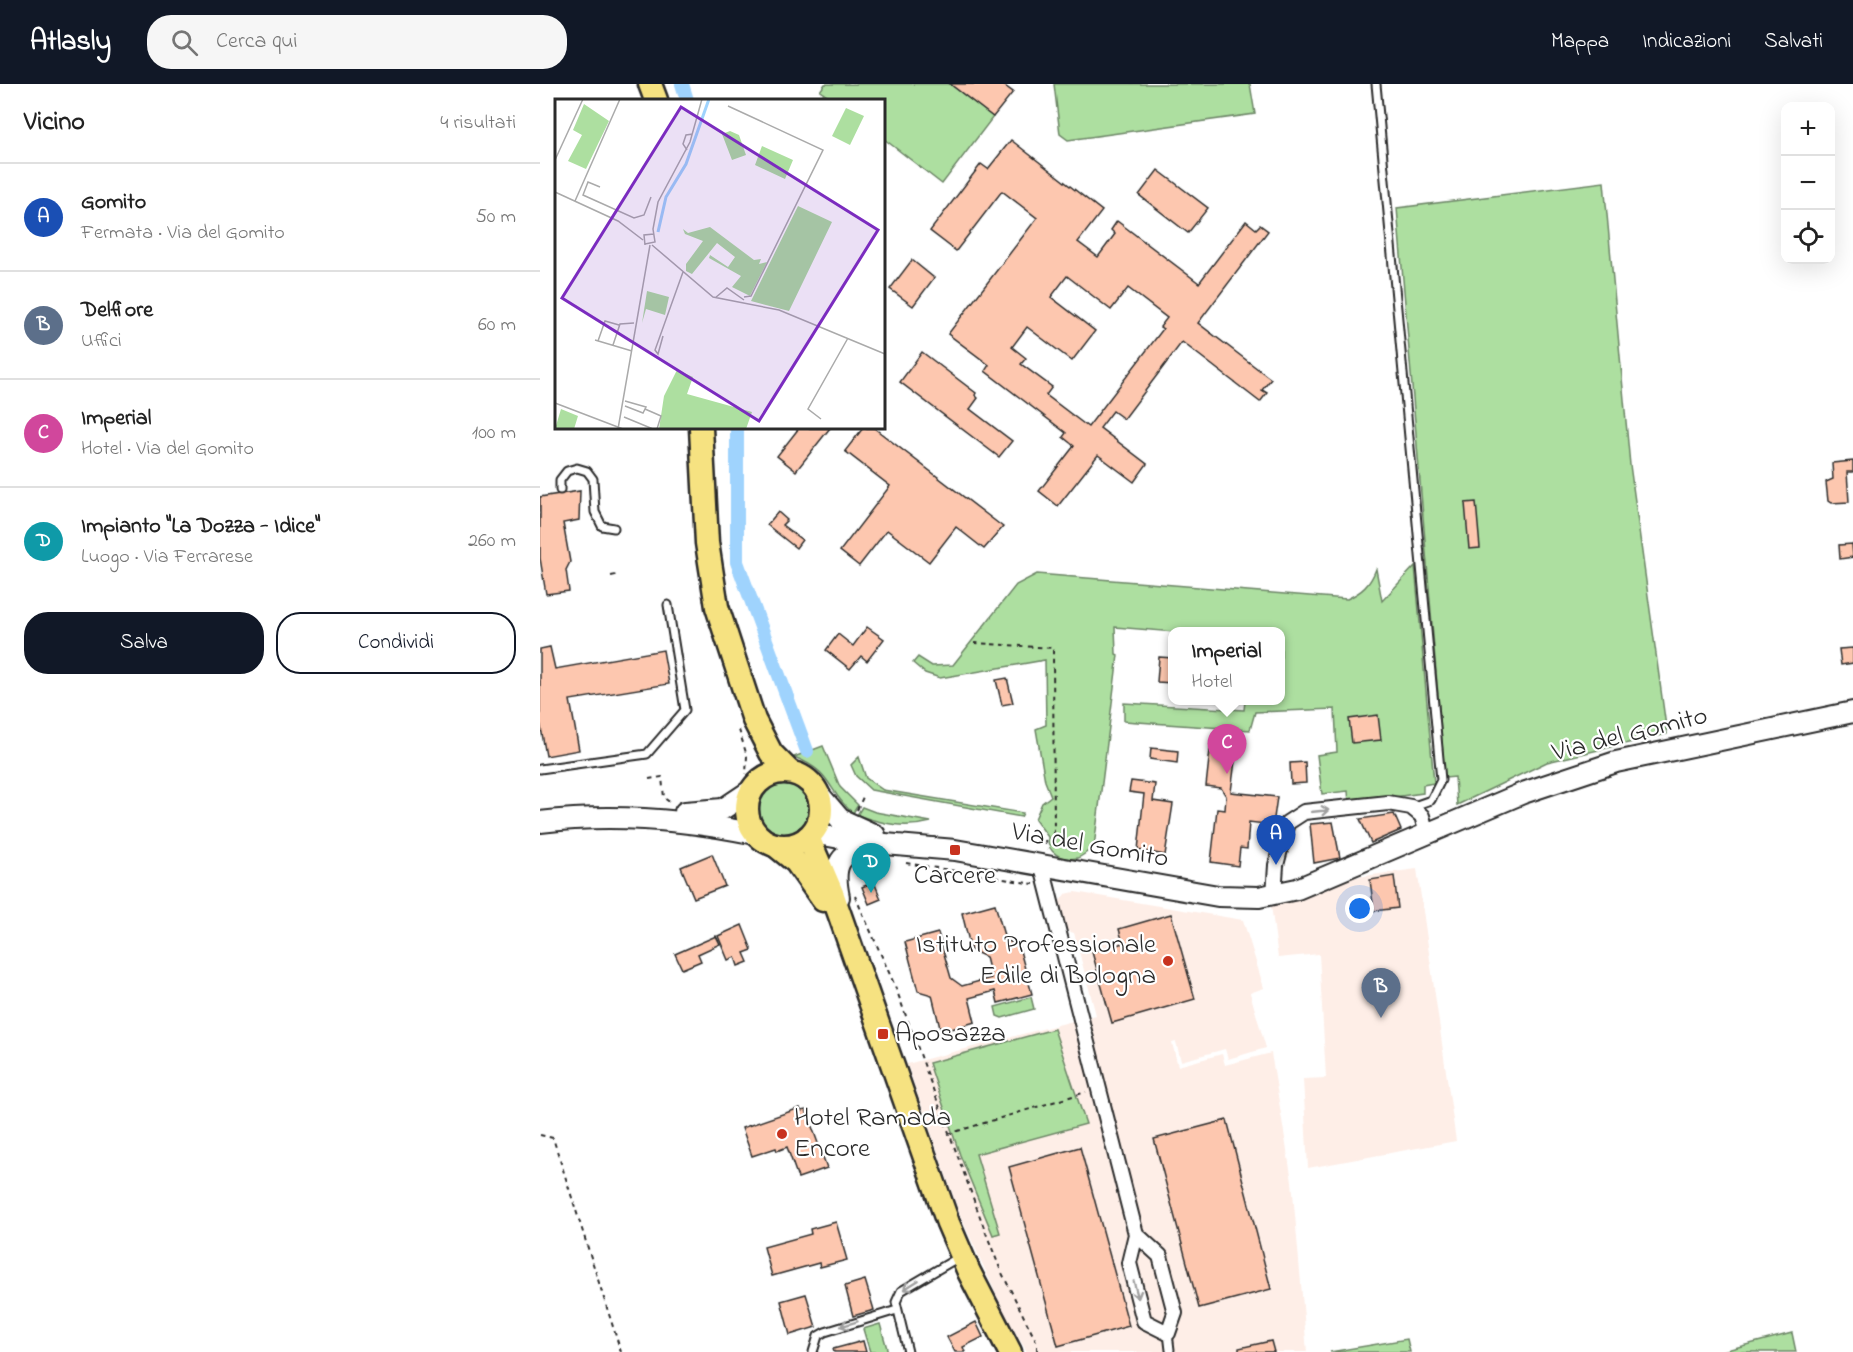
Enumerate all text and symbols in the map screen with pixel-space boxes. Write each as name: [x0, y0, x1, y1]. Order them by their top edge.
search box: [147, 15, 567, 69]
text: Atlasly: [30, 22, 111, 63]
icon: search: [168, 26, 201, 59]
text: Cerca qui: [216, 26, 298, 58]
text: Mappa: [1551, 27, 1609, 57]
text: Indicazioni: [1642, 27, 1731, 57]
text: Salvati: [1764, 27, 1823, 57]
inset map: [555, 99, 885, 429]
map controls: [1781, 102, 1835, 264]
button: +: [1781, 102, 1835, 156]
text: Vicino: [24, 104, 85, 142]
text: 4 risultati: [440, 109, 516, 138]
button: −: [1781, 156, 1835, 210]
text: Gomito: [81, 187, 146, 219]
text: A: [37, 203, 50, 232]
text: 50 m: [475, 203, 516, 232]
button: locate: [1781, 210, 1835, 264]
text: Fermata · Via del Gomito: [81, 219, 285, 248]
text: Delfiore: [81, 295, 153, 327]
text: B: [37, 311, 50, 340]
text: 60 m: [478, 311, 516, 340]
text: Uffici: [81, 327, 121, 356]
text: Imperial: [81, 403, 151, 435]
text: C: [38, 419, 49, 448]
text: 100 m: [472, 419, 516, 448]
text: Hotel · Via del Gomito: [81, 435, 254, 464]
text: Impianto "La Dozza - Idice": [81, 511, 320, 543]
text: D: [36, 527, 51, 556]
text: 260 m: [468, 527, 516, 556]
text: Luogo · Via Ferrarese: [81, 543, 253, 572]
button: Salva: [24, 612, 264, 674]
button: Condividi: [276, 612, 516, 674]
popup: [1168, 627, 1285, 705]
text: Imperial: [1191, 636, 1262, 668]
text: Hotel: [1191, 668, 1232, 697]
street label: Via del Gomito: [1547, 697, 1712, 773]
pin: C: [1208, 724, 1246, 774]
one-way arrow: [1309, 805, 1329, 816]
street label: Via del Gomito: [1007, 813, 1172, 879]
pin: A: [1256, 816, 1296, 865]
marker: Carcere: [948, 843, 962, 857]
pin: D: [852, 844, 890, 893]
place label: Carcere: [914, 857, 997, 896]
your location: [1345, 894, 1374, 923]
place label: Istituto Professionale Edile di Bologna: [916, 926, 1157, 996]
marker: Istituto Professionale Edile di Bologna: [1161, 954, 1175, 968]
pin: B: [1362, 968, 1400, 1018]
place label: Aposazza: [895, 1015, 1006, 1054]
marker: Aposazza: [876, 1027, 890, 1041]
place label: Hotel Ramada Encore: [794, 1099, 951, 1169]
marker: Hotel Ramada Encore: [775, 1127, 789, 1141]
one-way arrow: [903, 1280, 920, 1292]
one-way arrow: [1130, 1280, 1142, 1299]
one-way arrow: [840, 1319, 859, 1330]

